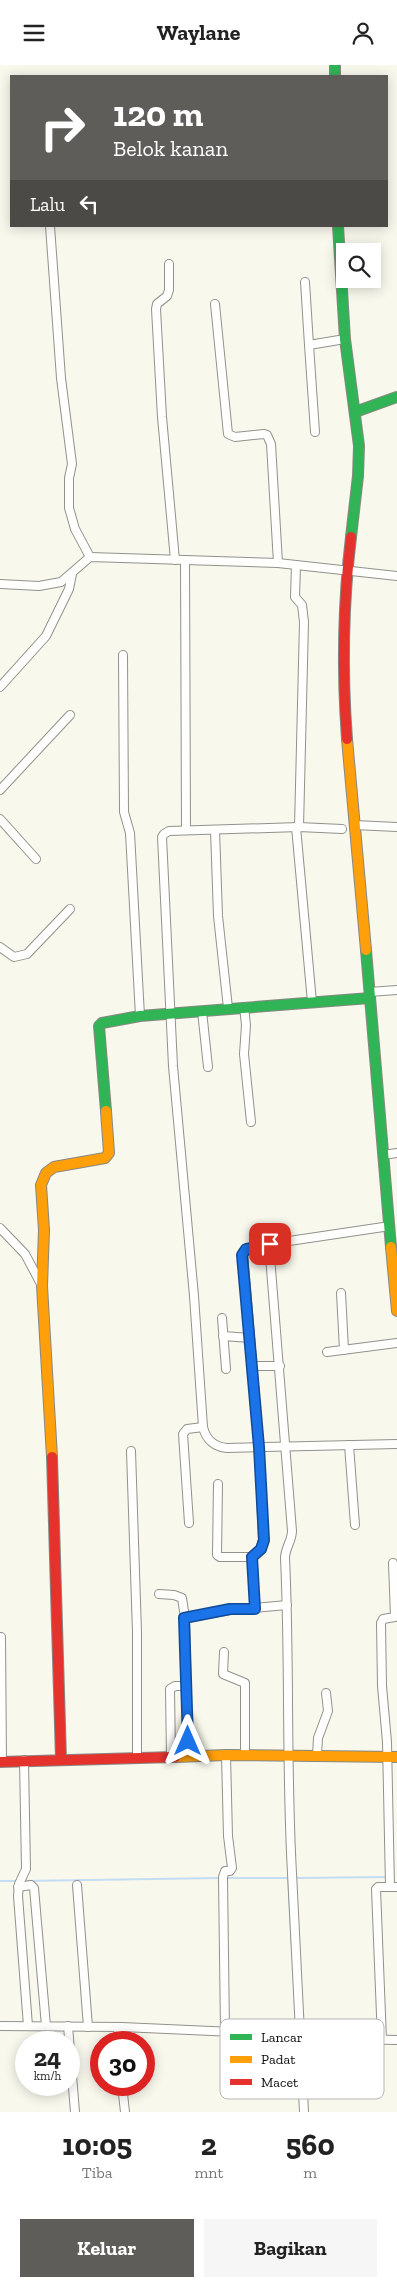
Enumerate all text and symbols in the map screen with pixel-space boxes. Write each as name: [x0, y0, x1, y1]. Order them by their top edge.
icon: menu: [20, 19, 48, 47]
text: Waylane: [157, 19, 240, 46]
icon: person: [349, 19, 377, 47]
text: 120 m: [113, 93, 203, 135]
icon: right: [30, 95, 95, 160]
text: Belok kanan: [113, 135, 228, 162]
icon: left: [75, 190, 103, 218]
text: Lalu: [30, 193, 65, 216]
map controls: [336, 243, 381, 288]
button: search: [336, 243, 381, 288]
pin: [249, 1223, 291, 1265]
icon: arrive: [256, 1230, 284, 1258]
position arrow: [161, 1714, 213, 1766]
legend: [220, 2019, 384, 2099]
text: Lancar: [261, 2029, 303, 2046]
speed limit sign: 30: [90, 2031, 155, 2096]
text: 24: [34, 2042, 61, 2072]
text: Padat: [261, 2051, 296, 2068]
text: km/h: [34, 2069, 61, 2083]
text: Macet: [261, 2074, 299, 2091]
text: 10:05: [62, 2127, 132, 2163]
text: 2: [201, 2127, 217, 2163]
text: 560: [286, 2127, 335, 2163]
text: Tiba: [82, 2163, 113, 2182]
text: mnt: [194, 2163, 223, 2182]
text: m: [303, 2163, 317, 2182]
button: Keluar: [20, 2219, 194, 2277]
button: Bagikan: [204, 2219, 377, 2277]

